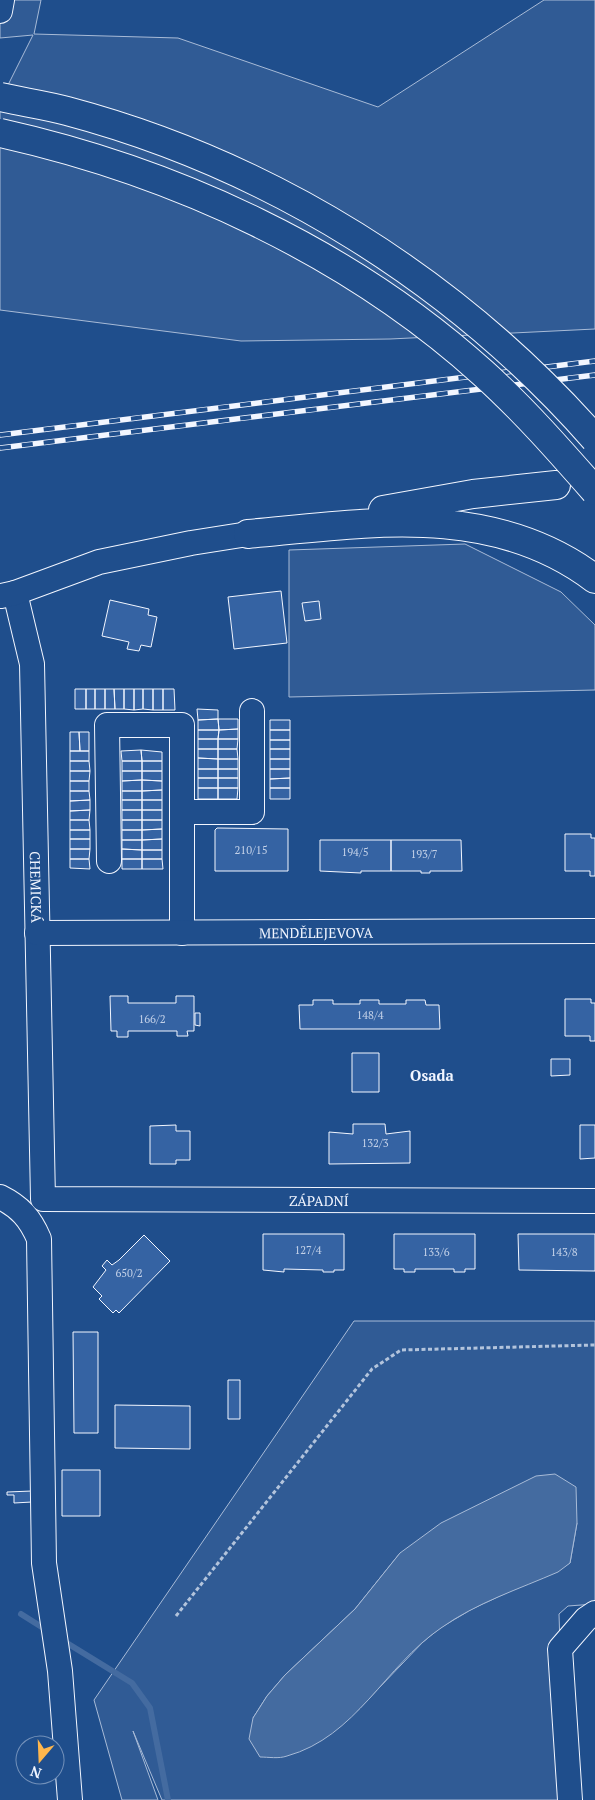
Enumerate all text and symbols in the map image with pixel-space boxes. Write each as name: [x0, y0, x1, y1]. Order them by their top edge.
house number: 210/15: [234, 843, 268, 857]
house number: 194/5: [341, 845, 369, 859]
house number: 193/7: [410, 847, 438, 861]
street label: CHEMICKÁ: [26, 851, 47, 923]
street label: MENDĚLEJEVOVA: [259, 922, 373, 942]
house number: 148/4: [356, 1008, 384, 1022]
house number: 166/2: [138, 1012, 166, 1026]
district label: Osada: [410, 1065, 455, 1085]
house number: 132/3: [361, 1136, 389, 1150]
street label: ZÁPADNÍ: [289, 1190, 349, 1210]
house number: 127/4: [294, 1243, 322, 1257]
house number: 133/6: [422, 1245, 450, 1259]
house number: 143/8: [550, 1245, 578, 1259]
house number: 650/2: [115, 1266, 143, 1280]
north arrow: [15, 1735, 65, 1785]
text: N: [27, 1762, 44, 1783]

